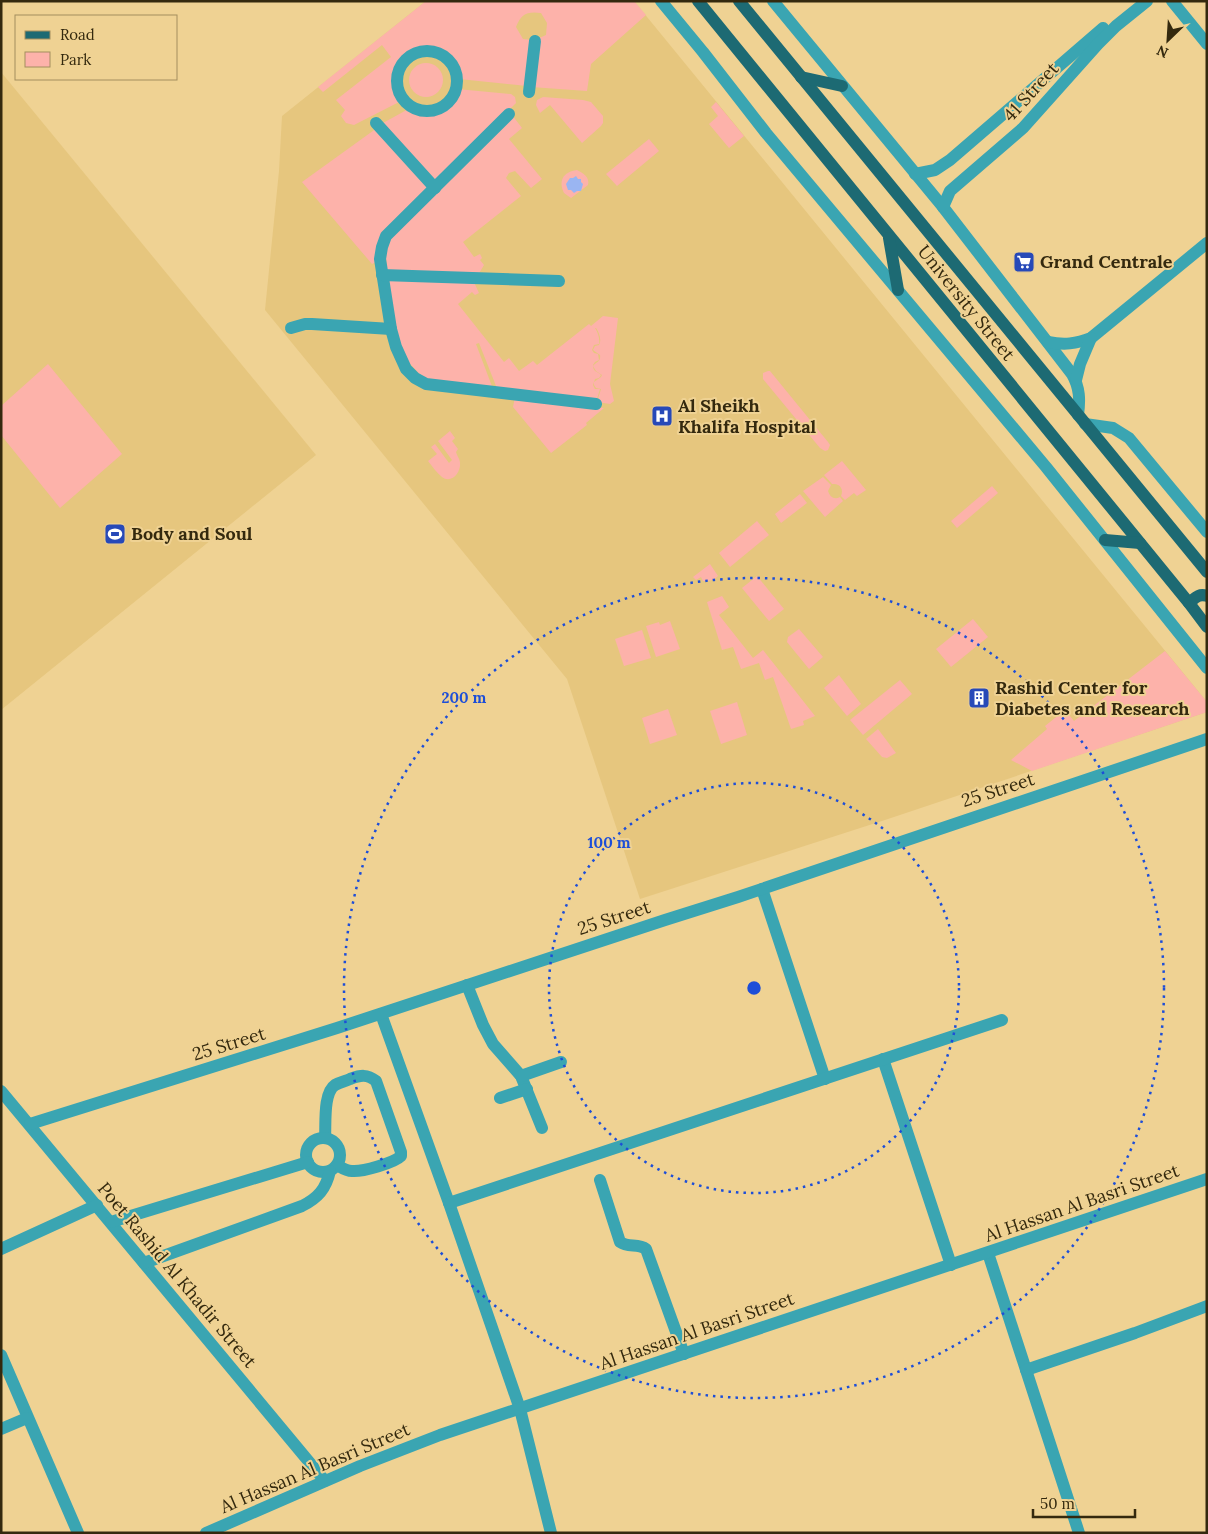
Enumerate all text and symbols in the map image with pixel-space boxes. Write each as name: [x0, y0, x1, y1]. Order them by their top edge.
legend: [15, 15, 178, 80]
north arrow: [1143, 15, 1193, 65]
text: Road: [60, 25, 95, 44]
text: N: [1154, 41, 1171, 62]
text: Park: [60, 50, 91, 69]
street label: 41 Street: [998, 57, 1063, 126]
street label: University Street: [913, 240, 1020, 365]
supermarket icon: Grand Centrale: [1012, 250, 1036, 274]
place label: Grand Centrale: [1040, 250, 1173, 273]
place label: Al Sheikh Khalifa Hospital: [678, 394, 817, 438]
hospital icon: Al Sheikh Khalifa Hospital: [650, 404, 674, 428]
sports icon: Body and Soul: [103, 522, 127, 546]
place label: Body and Soul: [131, 522, 253, 545]
place label: Rashid Center for Diabetes and Research: [995, 676, 1190, 720]
building icon: Rashid Center for Diabetes and Research: [967, 686, 991, 710]
text: 200 m: [442, 688, 487, 707]
street label: 25 Street: [959, 767, 1037, 812]
text: 100 m: [588, 833, 631, 852]
street label: 25 Street: [575, 895, 653, 940]
centre of rings: [745, 979, 763, 997]
street label: 25 Street: [190, 1022, 268, 1066]
street label: Al Hassan Al Basri Street: [981, 1158, 1182, 1247]
street label: Poet Rashid Al Khadir Street: [93, 1177, 262, 1372]
street label: Al Hassan Al Basri Street: [596, 1286, 797, 1375]
street label: Al Hassan Al Basri Street: [215, 1417, 413, 1518]
scale bar: [1033, 1486, 1136, 1518]
text: 50 m: [1040, 1494, 1075, 1513]

